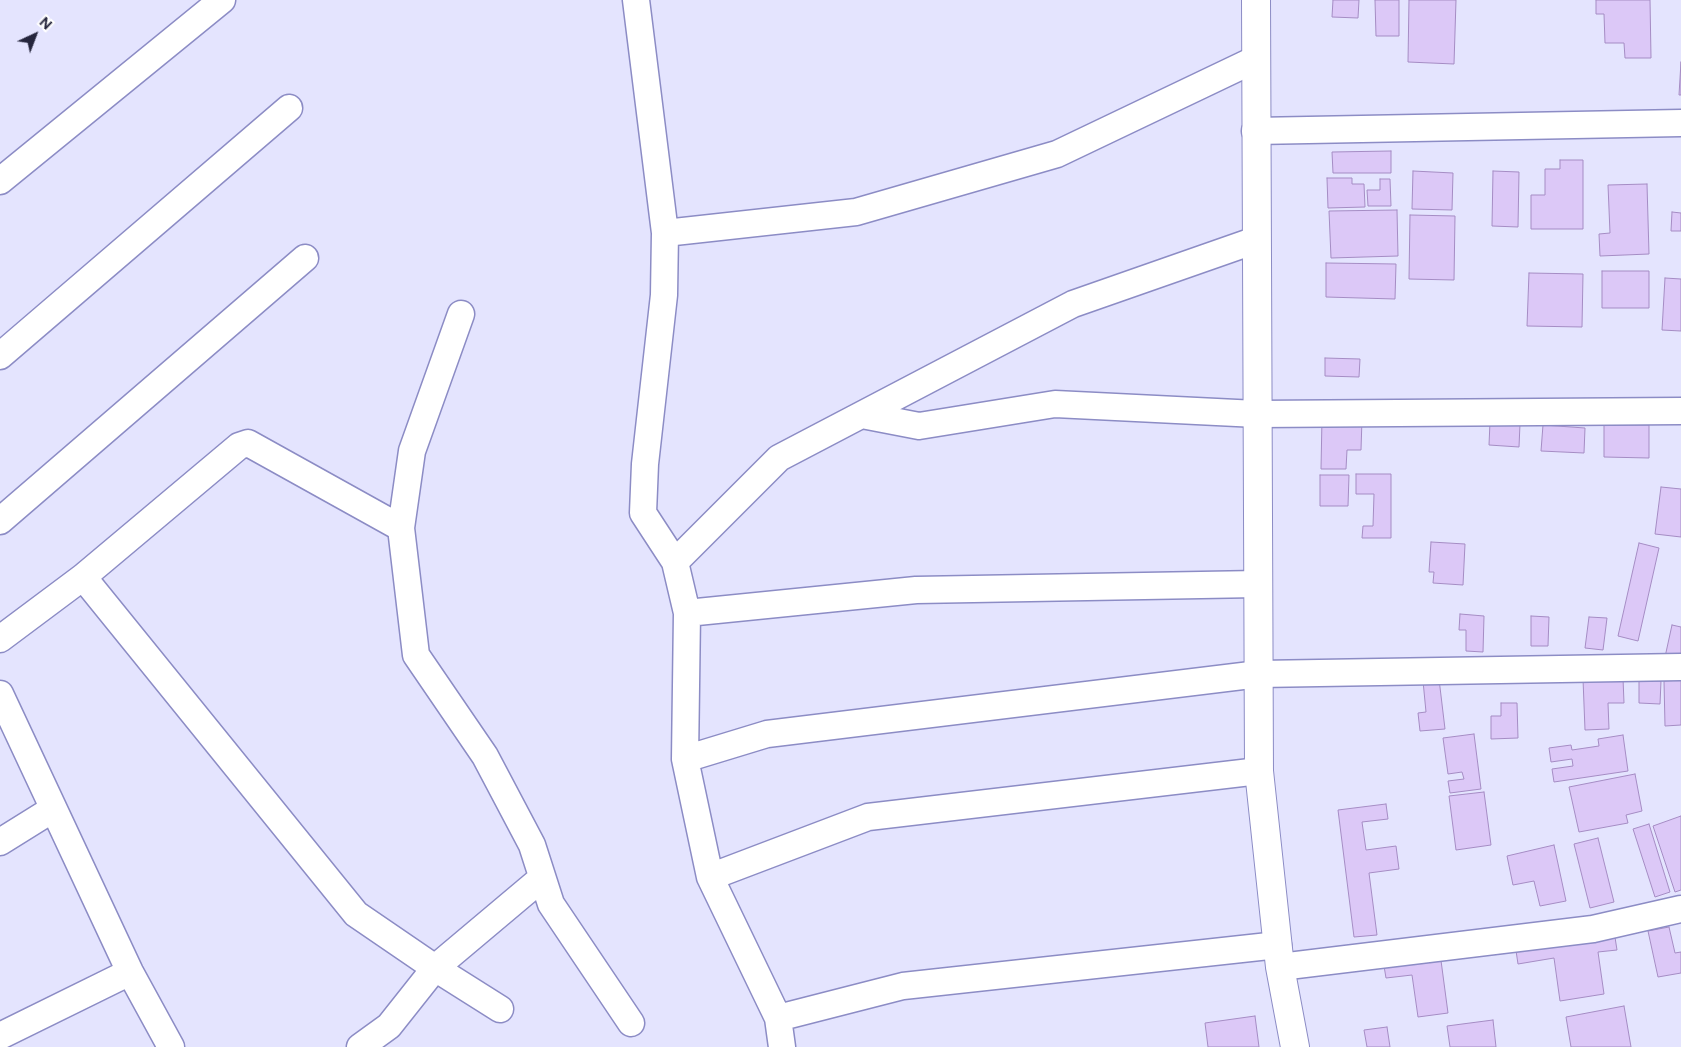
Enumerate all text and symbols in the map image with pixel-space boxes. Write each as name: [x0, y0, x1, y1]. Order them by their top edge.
north arrow: [10, 10, 60, 60]
text: N: [36, 14, 55, 34]

